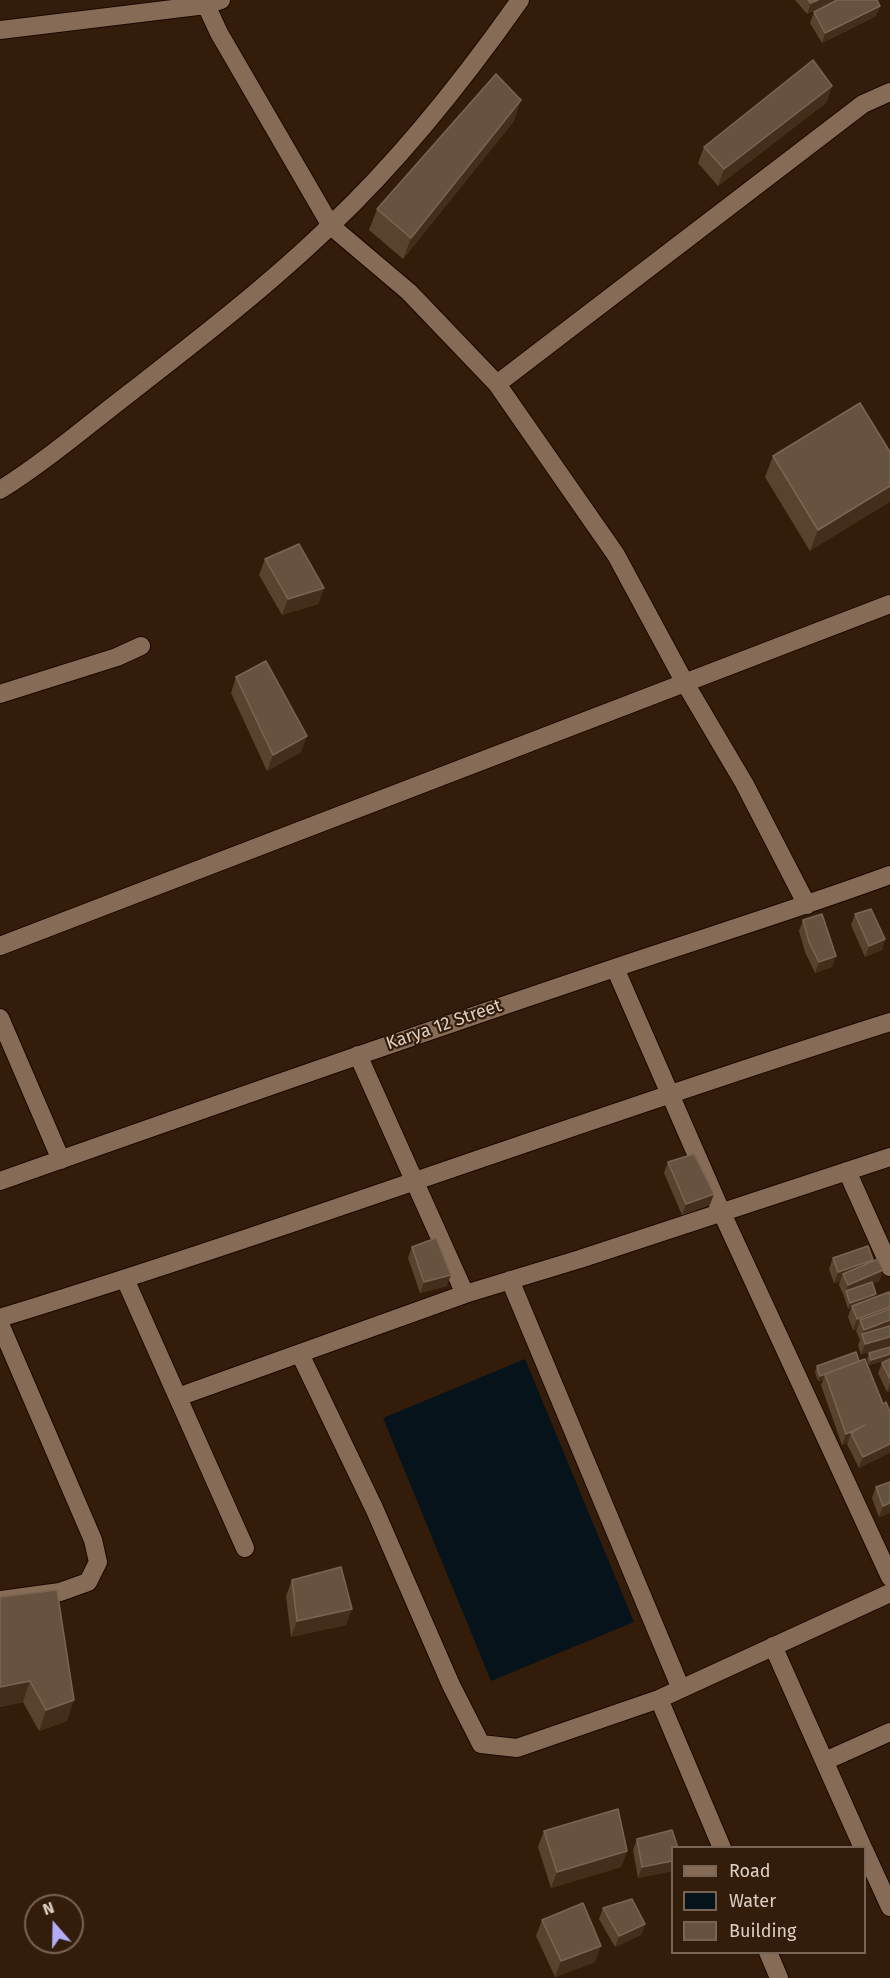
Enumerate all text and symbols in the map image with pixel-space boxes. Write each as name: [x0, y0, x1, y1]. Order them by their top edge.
street label: Karya 12 Street: [383, 995, 505, 1055]
legend: [671, 1846, 866, 1954]
text: Road: [729, 1860, 771, 1882]
text: Water: [729, 1890, 776, 1912]
north arrow: [24, 1894, 84, 1954]
text: N: [40, 1898, 57, 1919]
text: Building: [729, 1920, 796, 1942]

